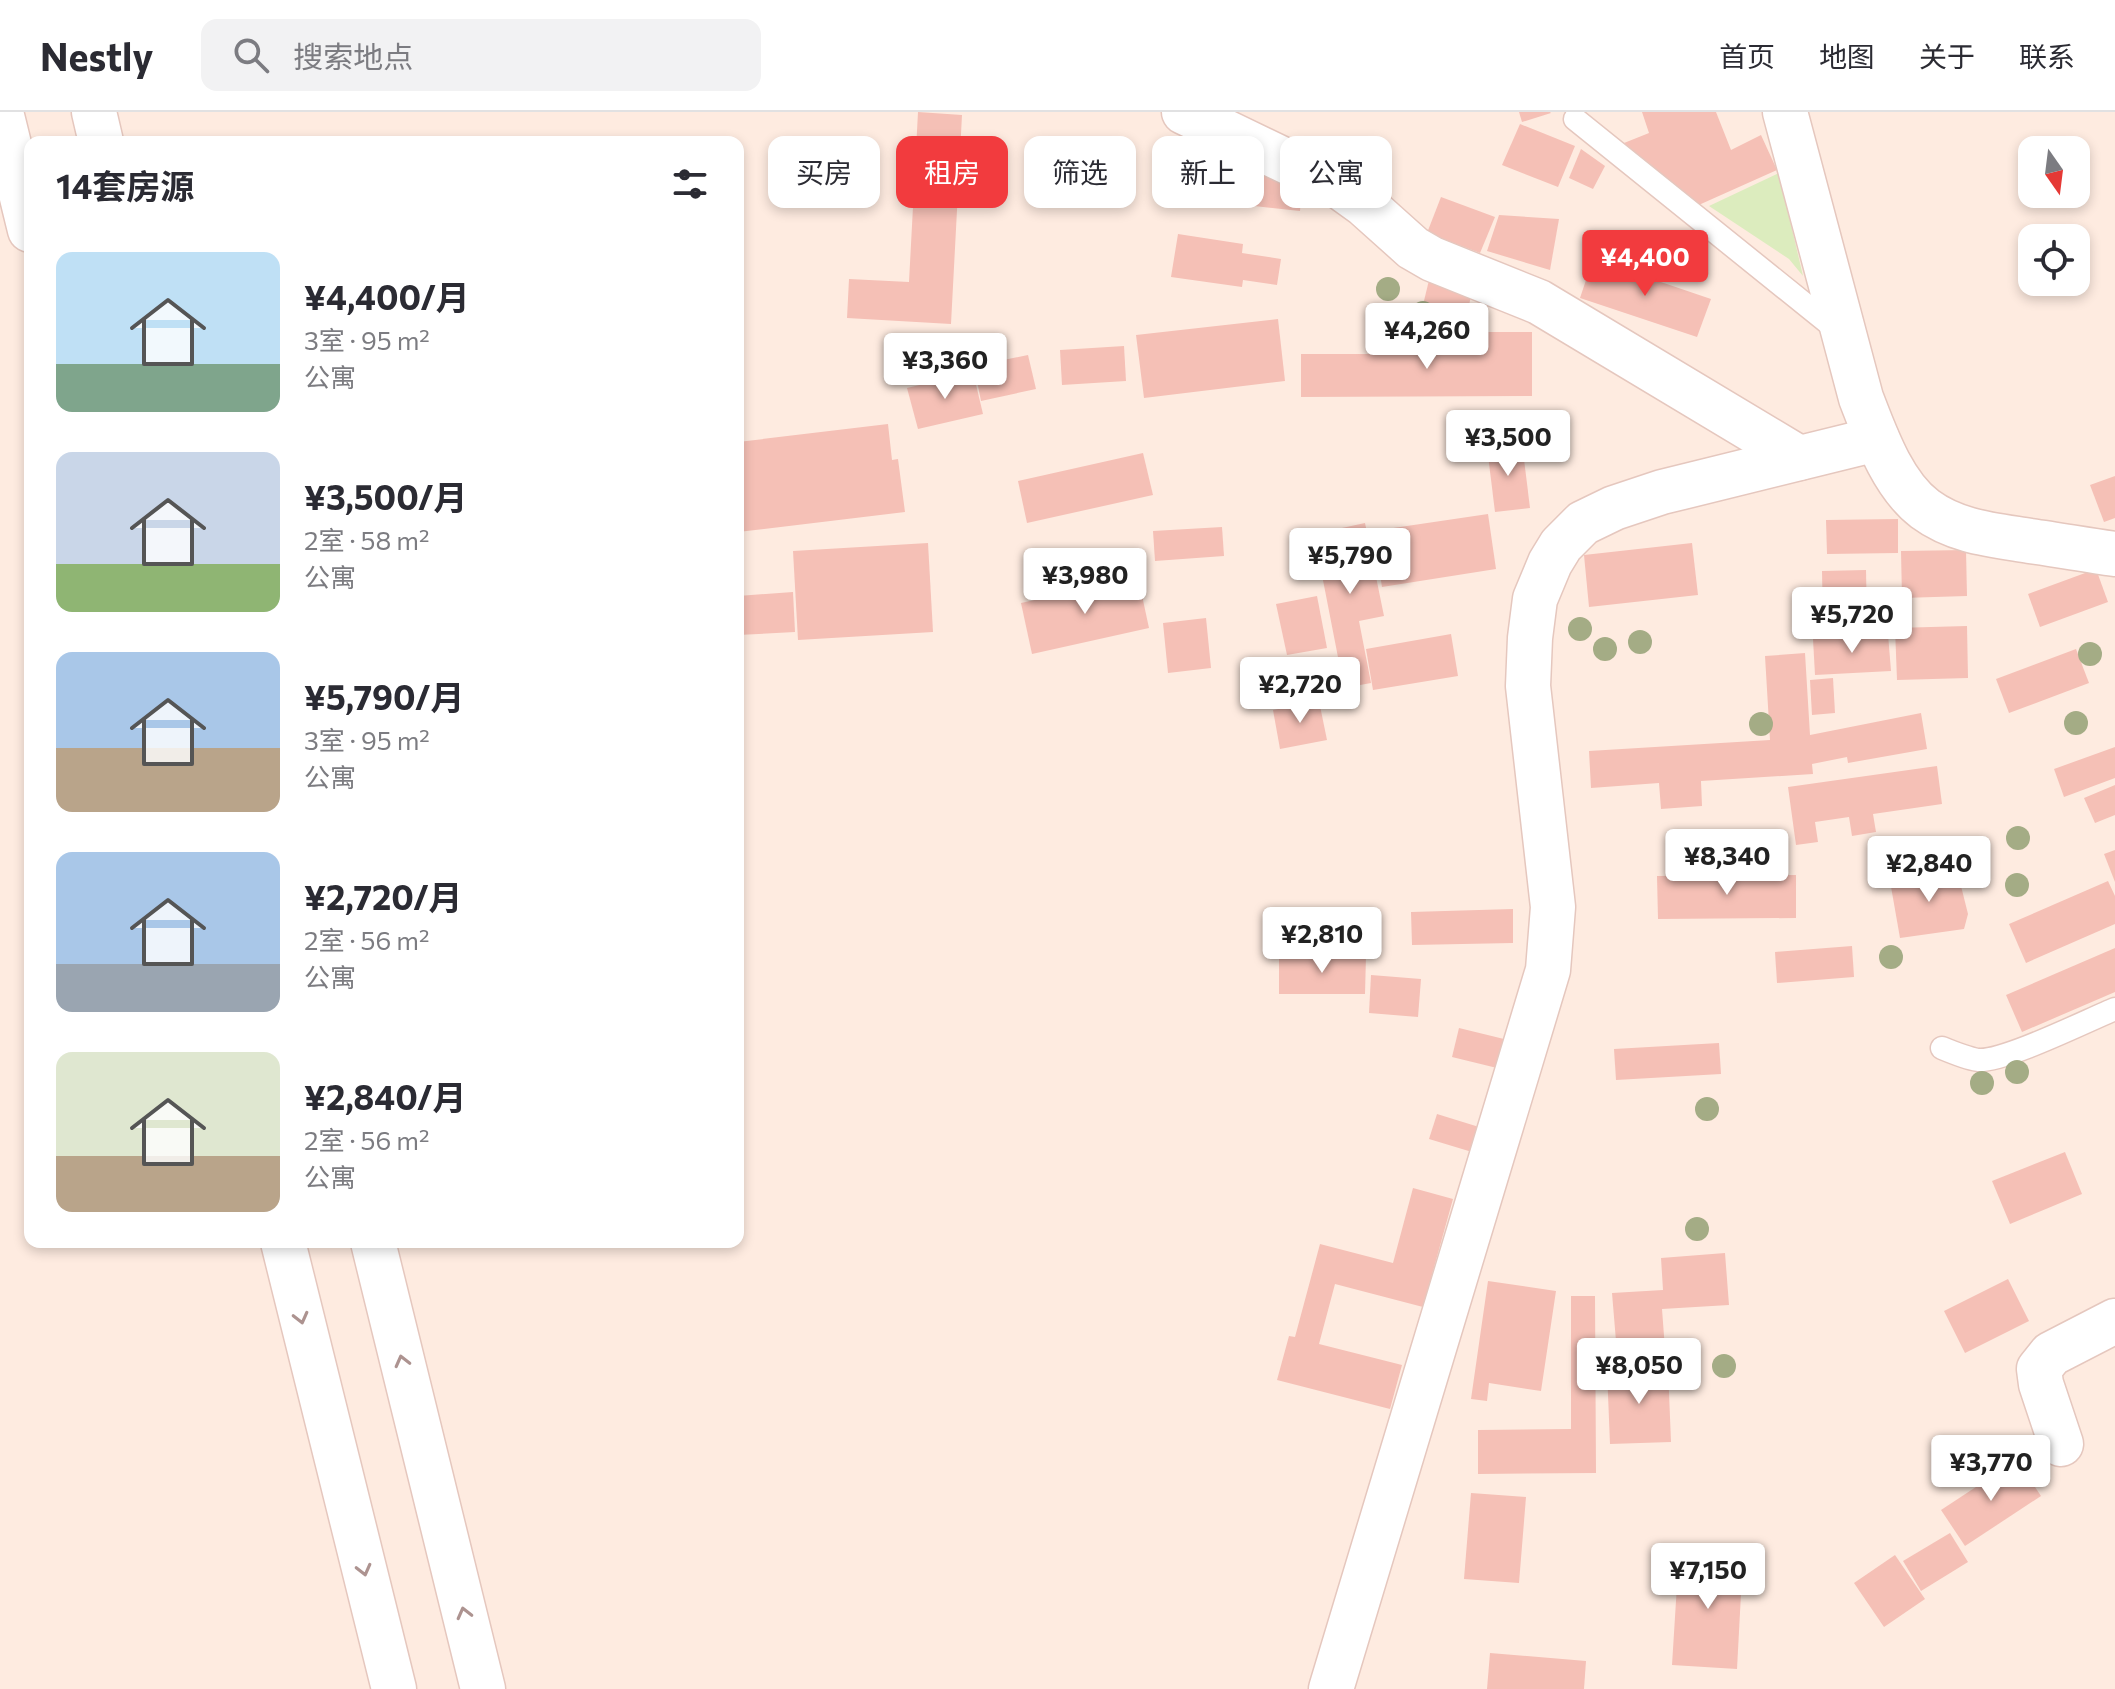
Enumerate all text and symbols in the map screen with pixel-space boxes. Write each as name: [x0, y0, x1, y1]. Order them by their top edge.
search box: [201, 19, 761, 91]
text: Nestly: [40, 32, 153, 79]
icon: search: [229, 33, 273, 77]
text: 搜索地点: [293, 37, 413, 74]
text: 首页: [1719, 39, 1775, 73]
text: 地图: [1819, 39, 1875, 73]
text: 关于: [1919, 39, 1975, 73]
text: 联系: [2019, 39, 2075, 73]
chip: 买房: [768, 136, 880, 208]
chip: 租房: [896, 136, 1008, 208]
chip: 筛选: [1024, 136, 1136, 208]
chip: 新上: [1152, 136, 1264, 208]
chip: 公寓: [1280, 136, 1392, 208]
north arrow: [2018, 136, 2090, 208]
map controls: [2018, 136, 2090, 296]
icon: filters: [668, 162, 712, 206]
text: 14套房源: [56, 164, 194, 206]
button: locate: [2018, 224, 2090, 296]
pin: ¥4,400: [1580, 230, 1710, 298]
text: ¥4,400: [1600, 240, 1690, 271]
text: ¥4,400/月: [304, 275, 470, 317]
icon: home: [120, 284, 216, 380]
pin: ¥4,260: [1362, 303, 1492, 371]
text: ¥4,260: [1383, 313, 1471, 344]
text: 3室 · 95 m²: [304, 324, 430, 355]
pin: ¥3,360: [880, 333, 1010, 401]
text: ¥3,360: [902, 343, 988, 374]
text: 公寓: [304, 361, 356, 392]
pin: ¥3,500: [1443, 410, 1573, 478]
text: ¥3,500: [1464, 420, 1552, 451]
text: ¥3,500/月: [304, 475, 468, 517]
icon: home: [120, 484, 216, 580]
text: 2室 · 58 m²: [304, 524, 429, 555]
pin: ¥5,790: [1285, 528, 1415, 596]
text: ¥5,790: [1307, 538, 1393, 569]
pin: ¥3,980: [1020, 548, 1150, 616]
text: ¥3,980: [1041, 558, 1129, 589]
text: 公寓: [304, 561, 356, 592]
pin: ¥5,720: [1787, 587, 1917, 655]
text: ¥5,720: [1810, 597, 1894, 628]
pin: ¥2,720: [1235, 657, 1365, 725]
text: ¥2,720: [1258, 667, 1342, 698]
text: ¥5,790/月: [304, 675, 464, 717]
icon: home: [120, 684, 216, 780]
text: 3室 · 95 m²: [304, 724, 430, 755]
text: 公寓: [304, 761, 356, 792]
pin: ¥8,340: [1662, 829, 1792, 897]
pin: ¥2,840: [1864, 836, 1994, 904]
text: ¥8,340: [1683, 839, 1771, 870]
text: ¥2,840: [1886, 846, 1972, 877]
text: ¥2,720/月: [304, 875, 463, 917]
icon: home: [120, 884, 216, 980]
pin: ¥2,810: [1257, 907, 1387, 975]
text: ¥2,810: [1281, 917, 1363, 948]
text: 2室 · 56 m²: [304, 924, 429, 955]
text: 公寓: [304, 961, 356, 992]
text: ¥2,840/月: [304, 1075, 467, 1117]
icon: home: [120, 1084, 216, 1180]
text: 2室 · 56 m²: [304, 1124, 429, 1155]
text: 公寓: [304, 1161, 356, 1192]
one-way arrow: [292, 1310, 309, 1324]
pin: ¥8,050: [1574, 1338, 1704, 1406]
text: ¥8,050: [1595, 1348, 1683, 1379]
one-way arrow: [394, 1354, 411, 1368]
pin: ¥3,770: [1926, 1435, 2056, 1503]
text: ¥3,770: [1949, 1445, 2033, 1476]
pin: ¥7,150: [1643, 1543, 1773, 1611]
text: ¥7,150: [1669, 1553, 1747, 1584]
one-way arrow: [355, 1563, 372, 1576]
one-way arrow: [457, 1607, 474, 1621]

